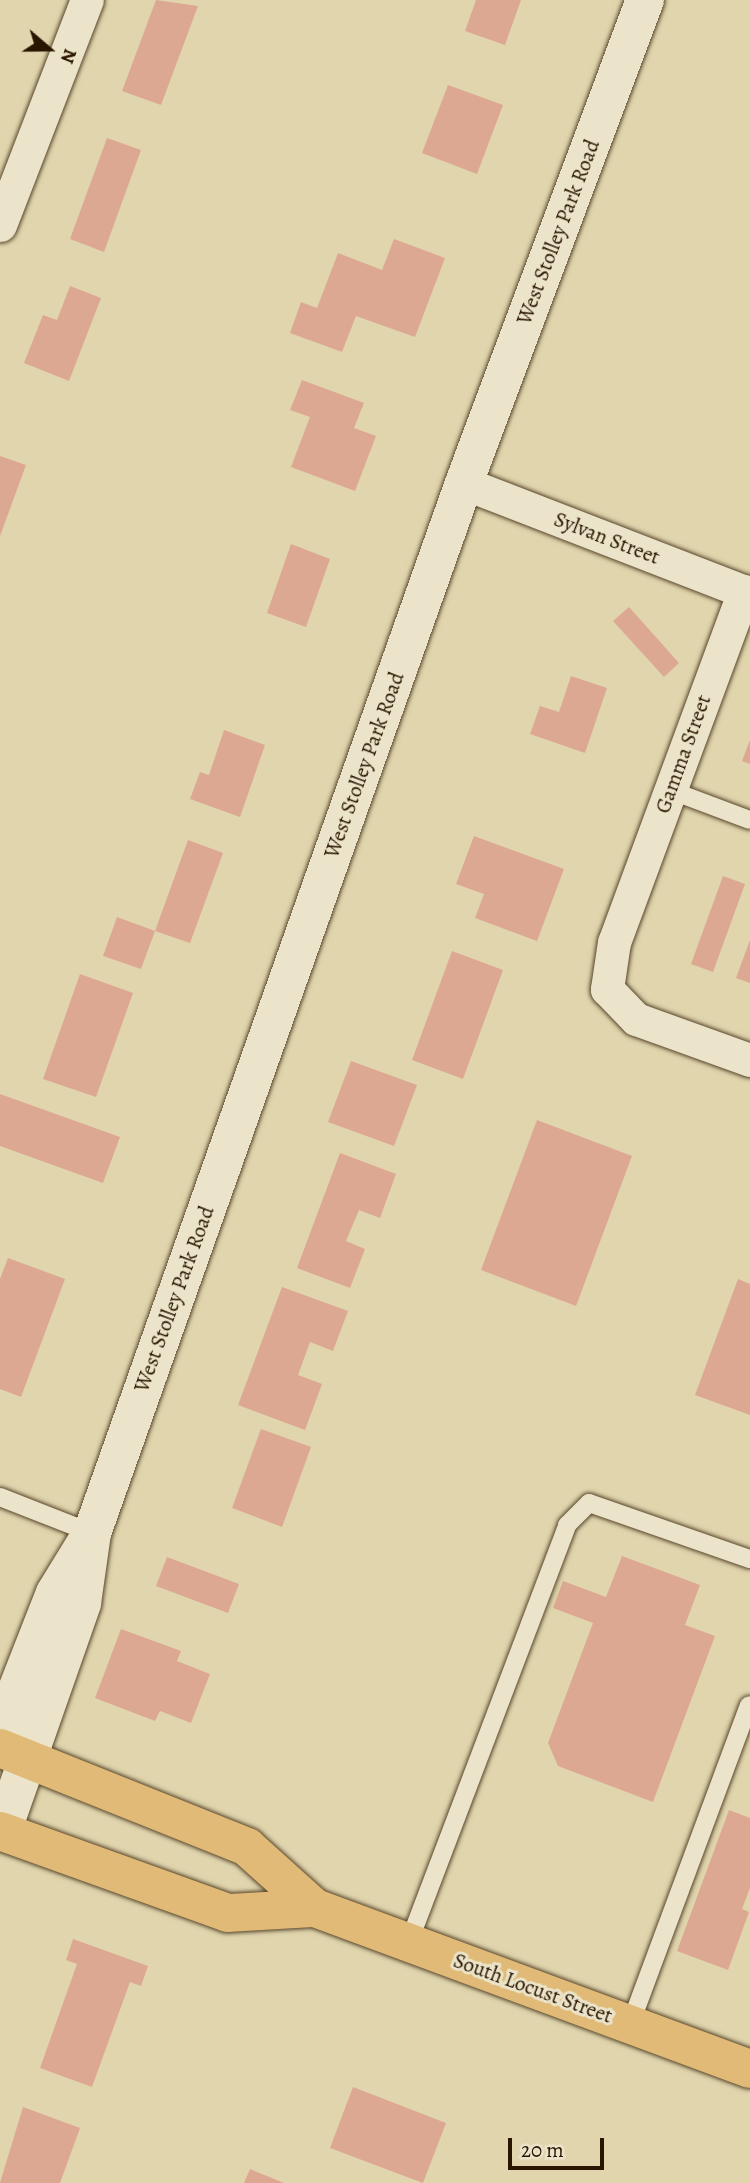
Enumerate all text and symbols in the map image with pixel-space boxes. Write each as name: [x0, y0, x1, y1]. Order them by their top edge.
north arrow: [14, 14, 84, 84]
text: N: [54, 45, 83, 67]
street label: West Stolley Park Road: [511, 136, 605, 328]
street label: Sylvan Street: [551, 506, 663, 570]
street label: West Stolley Park Road: [319, 669, 409, 861]
street label: Gamma Street: [650, 691, 716, 817]
street label: West Stolley Park Road: [129, 1203, 219, 1395]
street label: South Locust Street: [450, 1948, 616, 2028]
scale bar: [512, 2124, 608, 2168]
text: 20 m: [521, 2136, 564, 2164]

